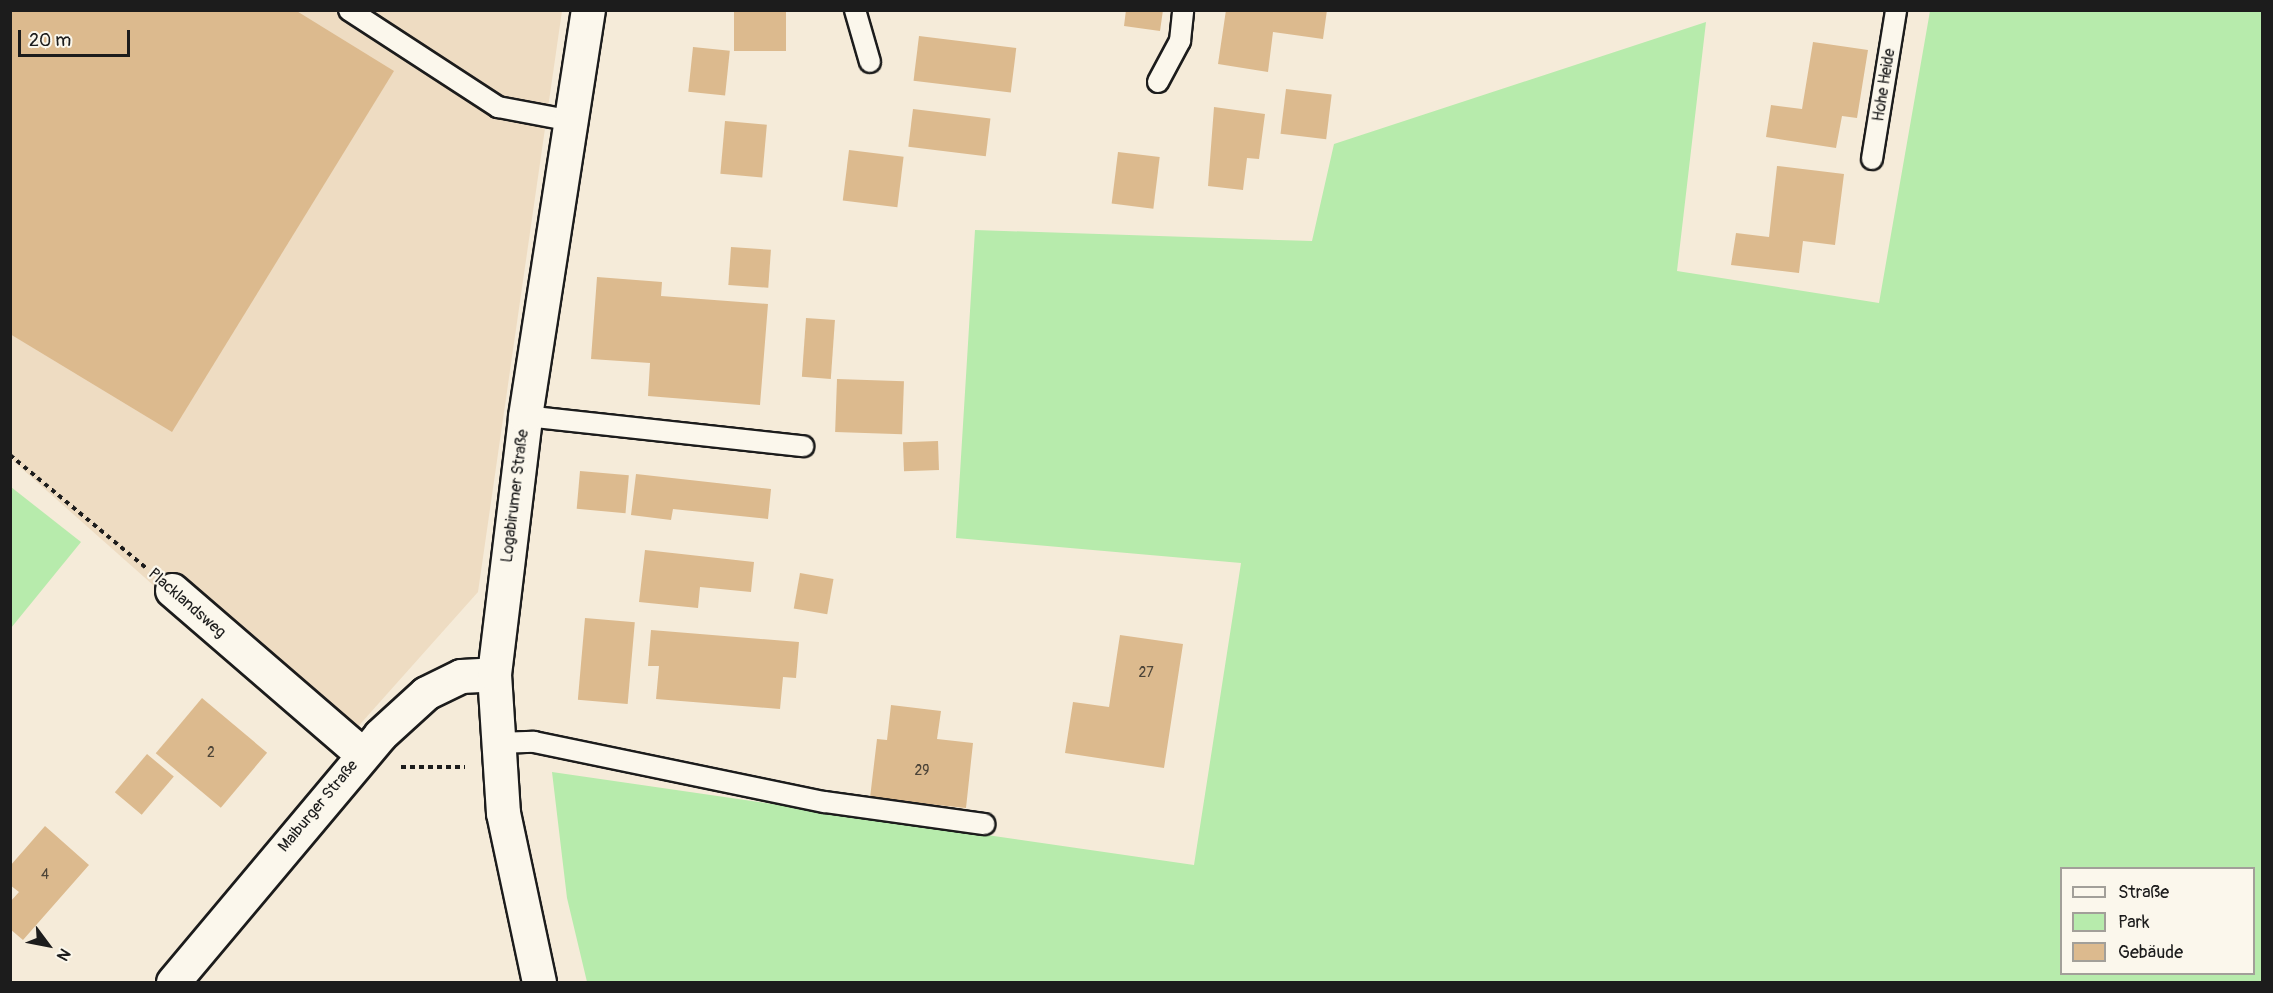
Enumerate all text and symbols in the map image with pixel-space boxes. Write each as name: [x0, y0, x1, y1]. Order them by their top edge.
scale bar: [21, 18, 134, 56]
text: 20 m: [29, 29, 71, 52]
street label: Hohe Heide: [1869, 47, 1899, 123]
street label: Logabirumer Straße: [497, 428, 533, 564]
street label: Placklandsweg: [144, 564, 230, 642]
house number: 27: [1138, 665, 1154, 681]
house number: 2: [207, 745, 215, 761]
street label: Maiburger Straße: [274, 756, 362, 856]
house number: 29: [914, 763, 930, 779]
house number: 4: [41, 867, 49, 883]
legend: [2060, 867, 2255, 975]
text: Straße: [2118, 881, 2169, 904]
text: Park: [2118, 911, 2150, 934]
north arrow: [18, 915, 78, 975]
text: Gebäude: [2118, 941, 2183, 964]
text: N: [52, 945, 75, 964]

